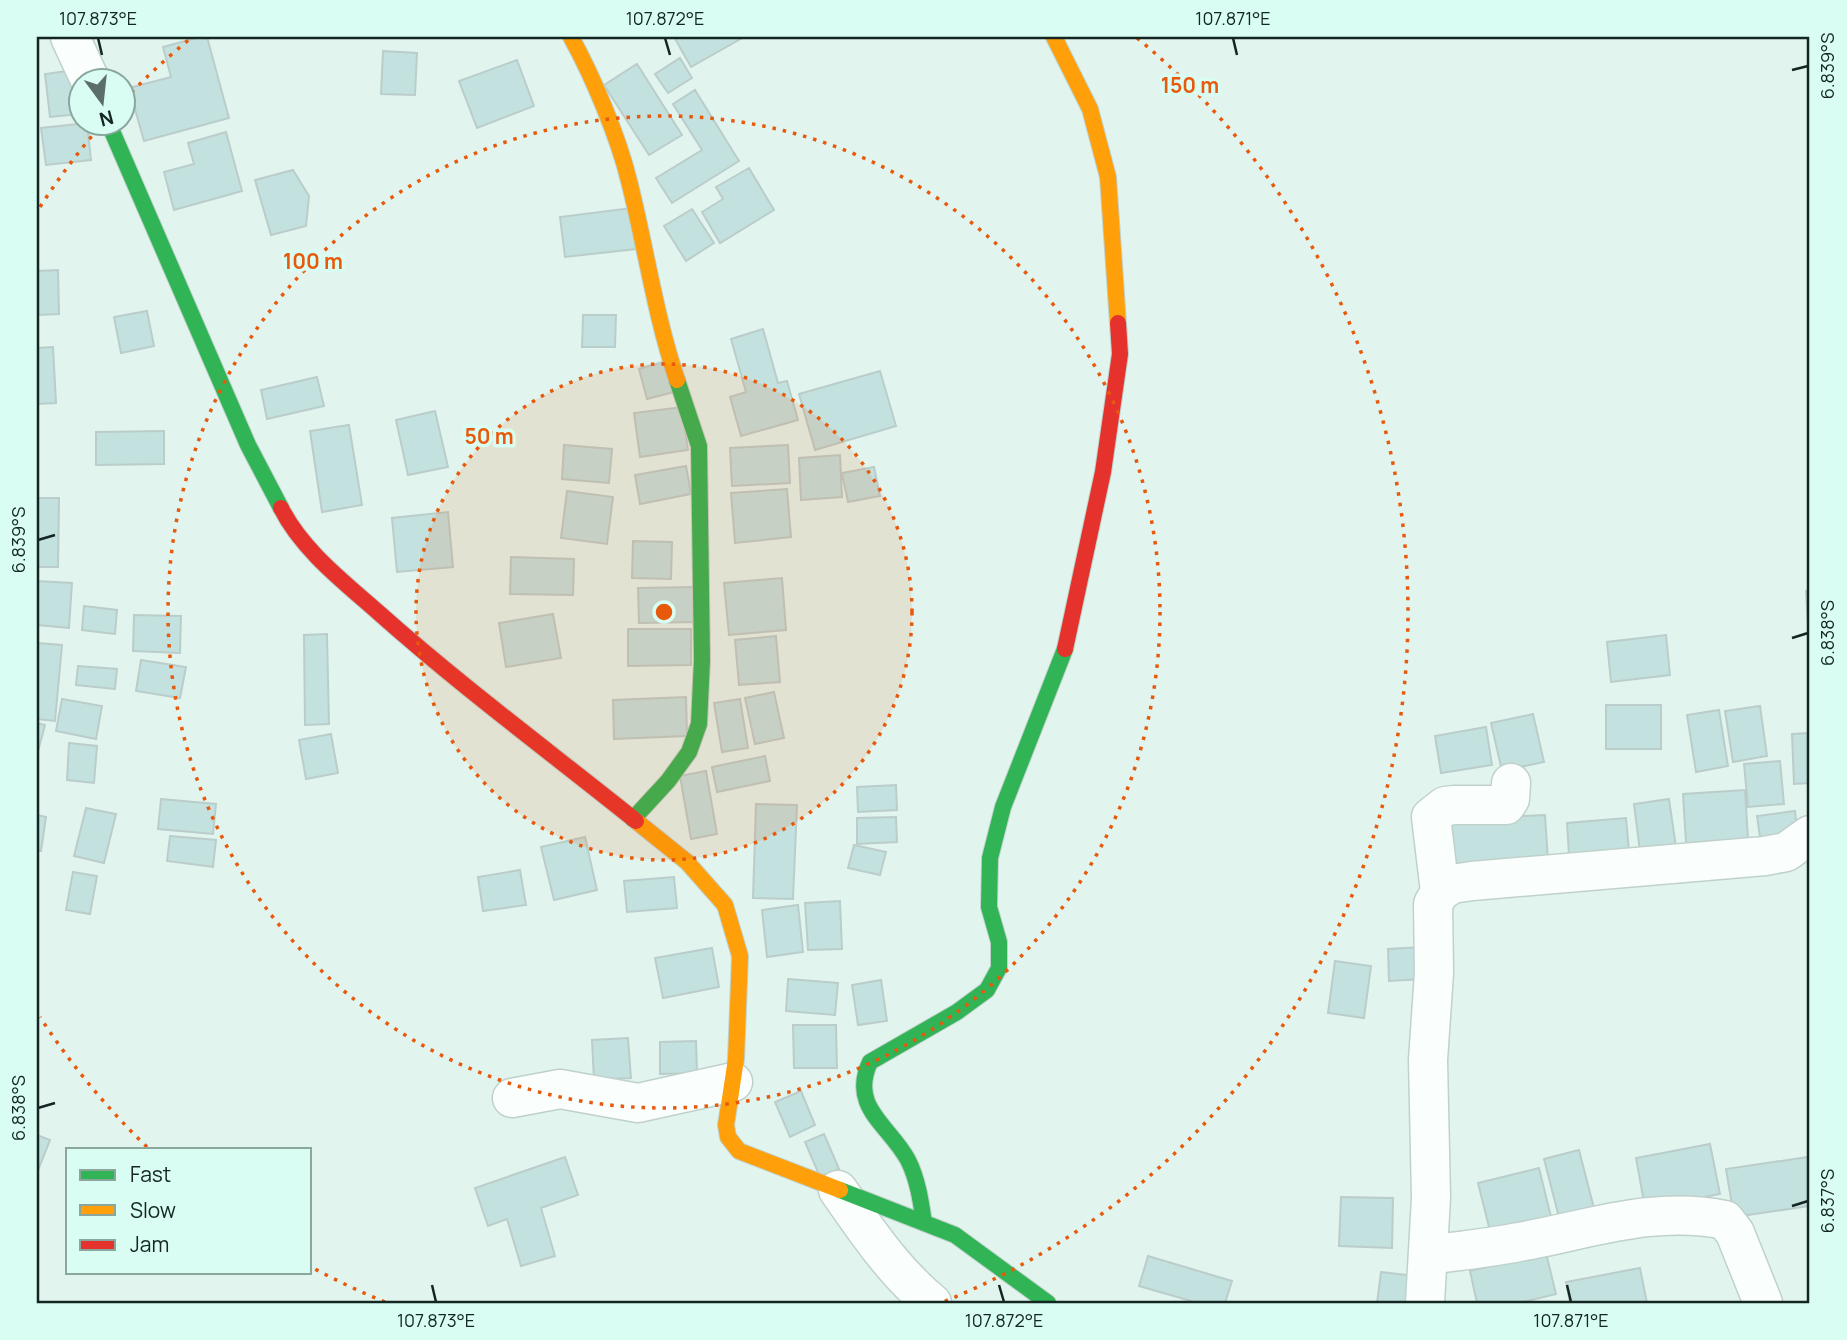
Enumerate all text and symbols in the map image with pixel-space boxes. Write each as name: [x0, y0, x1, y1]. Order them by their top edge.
text: 107.873°E: [59, 6, 137, 30]
text: 107.872°E: [626, 6, 704, 30]
text: 107.871°E: [1195, 6, 1271, 30]
text: 6.839°S: [1815, 33, 1839, 99]
north arrow: [66, 66, 136, 136]
text: 150 m: [1161, 71, 1219, 99]
text: N: [96, 104, 116, 133]
text: 100 m: [283, 247, 343, 275]
text: 50 m: [464, 422, 514, 450]
text: 6.839°S: [6, 507, 30, 573]
centre of rings: [652, 600, 676, 624]
text: 6.838°S: [1815, 600, 1839, 666]
text: 6.838°S: [6, 1075, 30, 1141]
legend: [66, 1148, 312, 1274]
text: Fast: [130, 1160, 171, 1188]
text: 6.837°S: [1815, 1169, 1839, 1233]
text: Slow: [130, 1196, 176, 1224]
text: Jam: [130, 1230, 169, 1258]
text: 107.873°E: [397, 1308, 475, 1332]
text: 107.872°E: [965, 1308, 1043, 1332]
text: 107.871°E: [1533, 1308, 1609, 1332]

